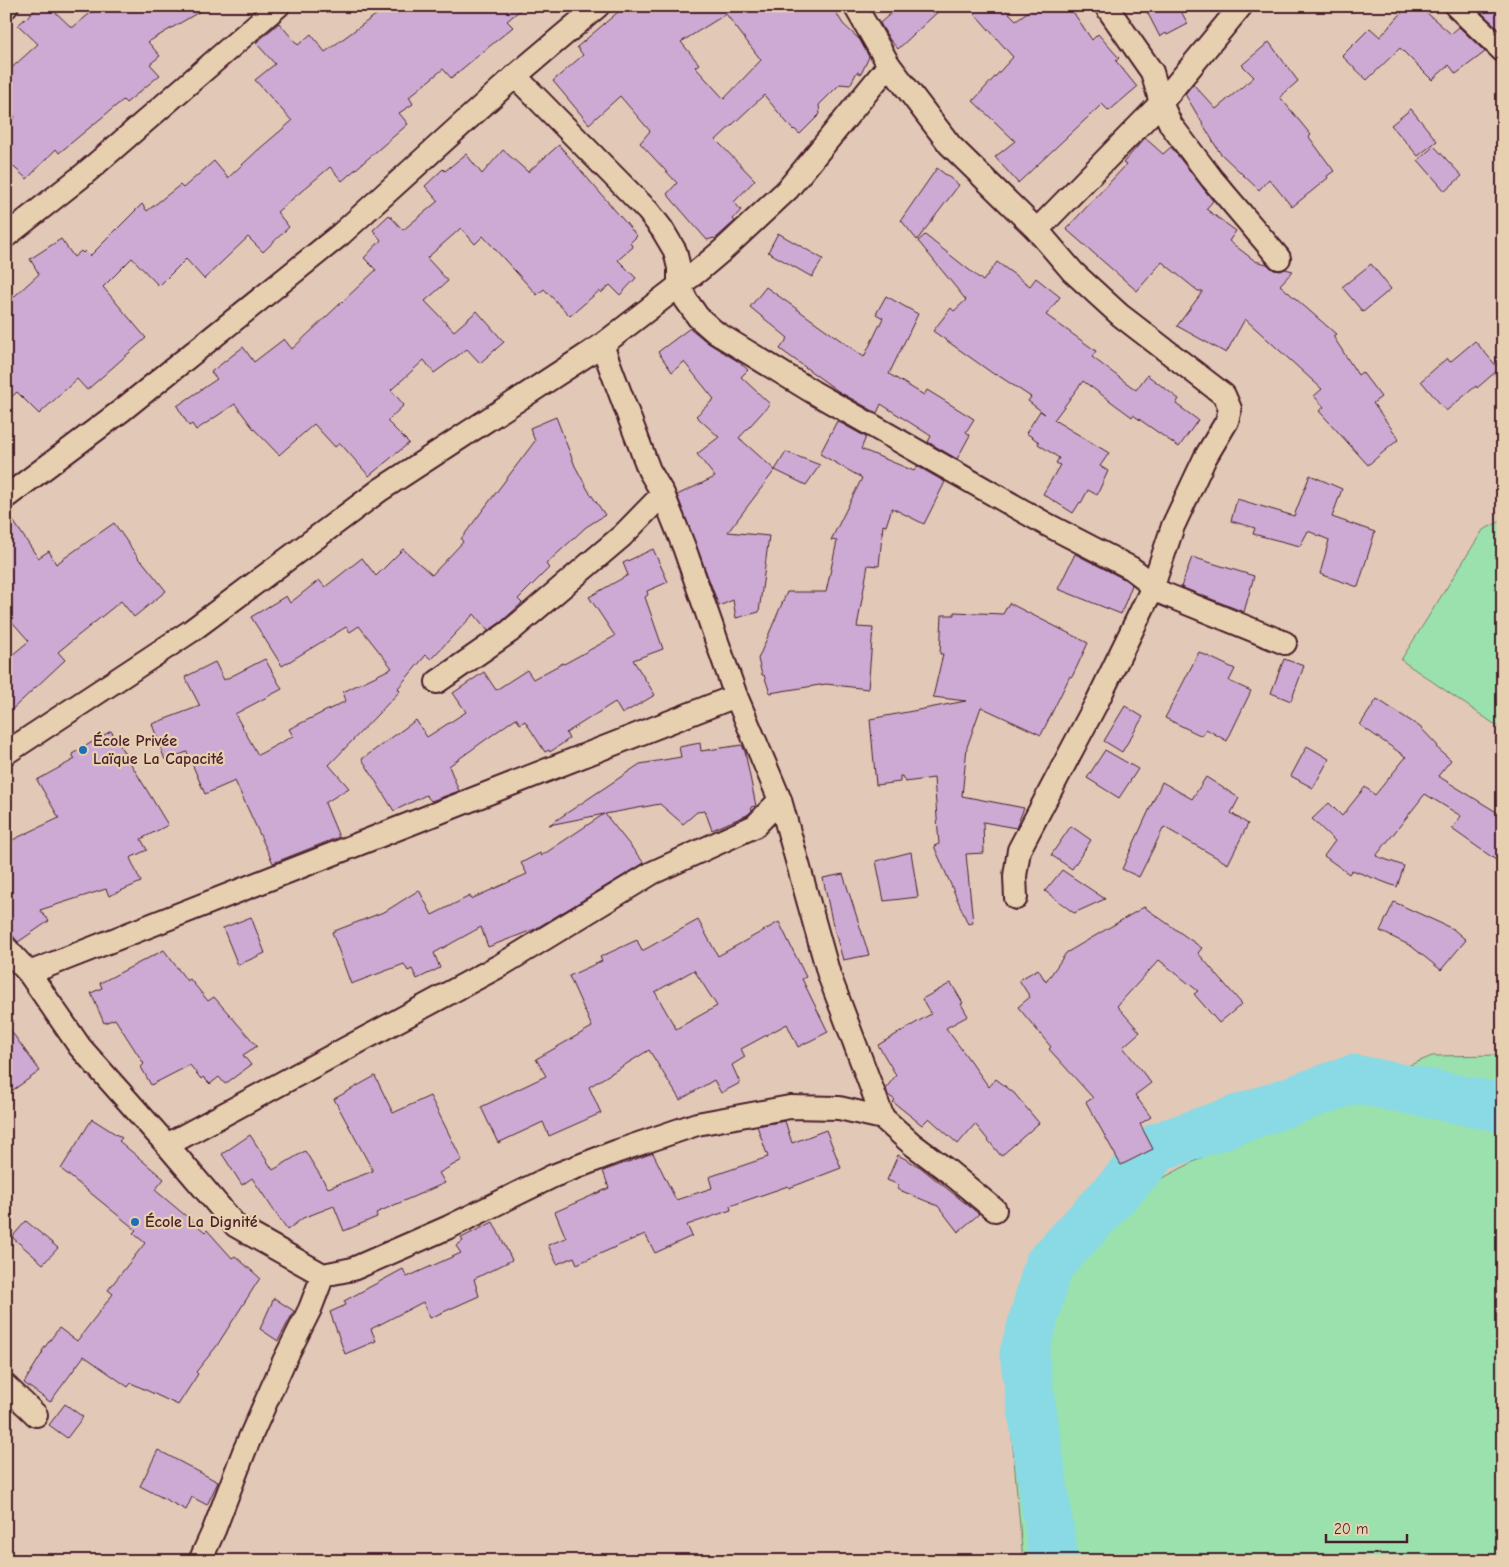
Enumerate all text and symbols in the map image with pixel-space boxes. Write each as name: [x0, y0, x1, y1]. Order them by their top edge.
place label: École Privée Laïque La Capacité: [93, 731, 224, 768]
marker: École Privée Laïque La Capacité: [77, 744, 89, 756]
place label: École La Dignité: [145, 1212, 258, 1231]
marker: École La Dignité: [129, 1216, 141, 1228]
scale bar: [1326, 1512, 1408, 1544]
text: 20 m: [1334, 1520, 1368, 1538]

